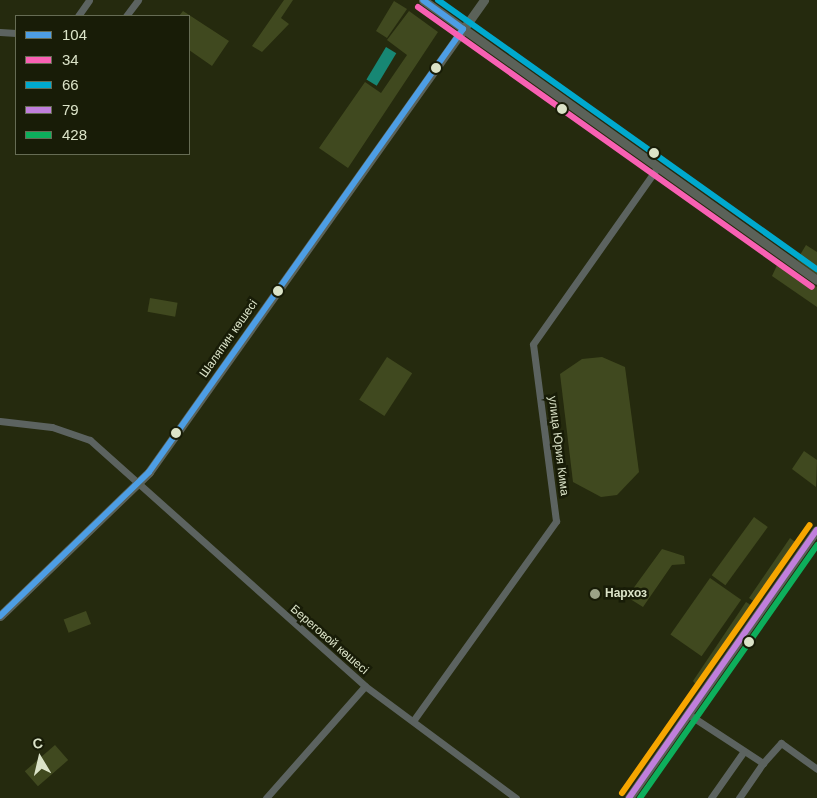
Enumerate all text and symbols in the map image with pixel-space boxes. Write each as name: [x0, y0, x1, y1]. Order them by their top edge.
legend: [15, 15, 190, 155]
text: 104: [62, 26, 87, 43]
text: 34: [62, 51, 79, 68]
unlabelled marker: [431, 63, 441, 73]
text: 66: [62, 76, 79, 93]
text: 79: [62, 101, 79, 118]
unlabelled marker: [557, 104, 567, 114]
text: 428: [62, 126, 87, 143]
unlabelled marker: [649, 148, 659, 158]
unlabelled marker: [273, 286, 283, 296]
street label: Шаляпин көшесі: [197, 298, 261, 380]
street label: улица Юрия Кима: [545, 395, 571, 497]
unlabelled marker: [171, 428, 181, 438]
place label: Нархоз: [605, 587, 647, 601]
marker: Нархоз: [589, 588, 601, 600]
street label: Береговой көшесі: [287, 602, 371, 678]
unlabelled marker: [744, 637, 754, 647]
north arrow: [15, 733, 65, 783]
text: С: [31, 734, 44, 752]

